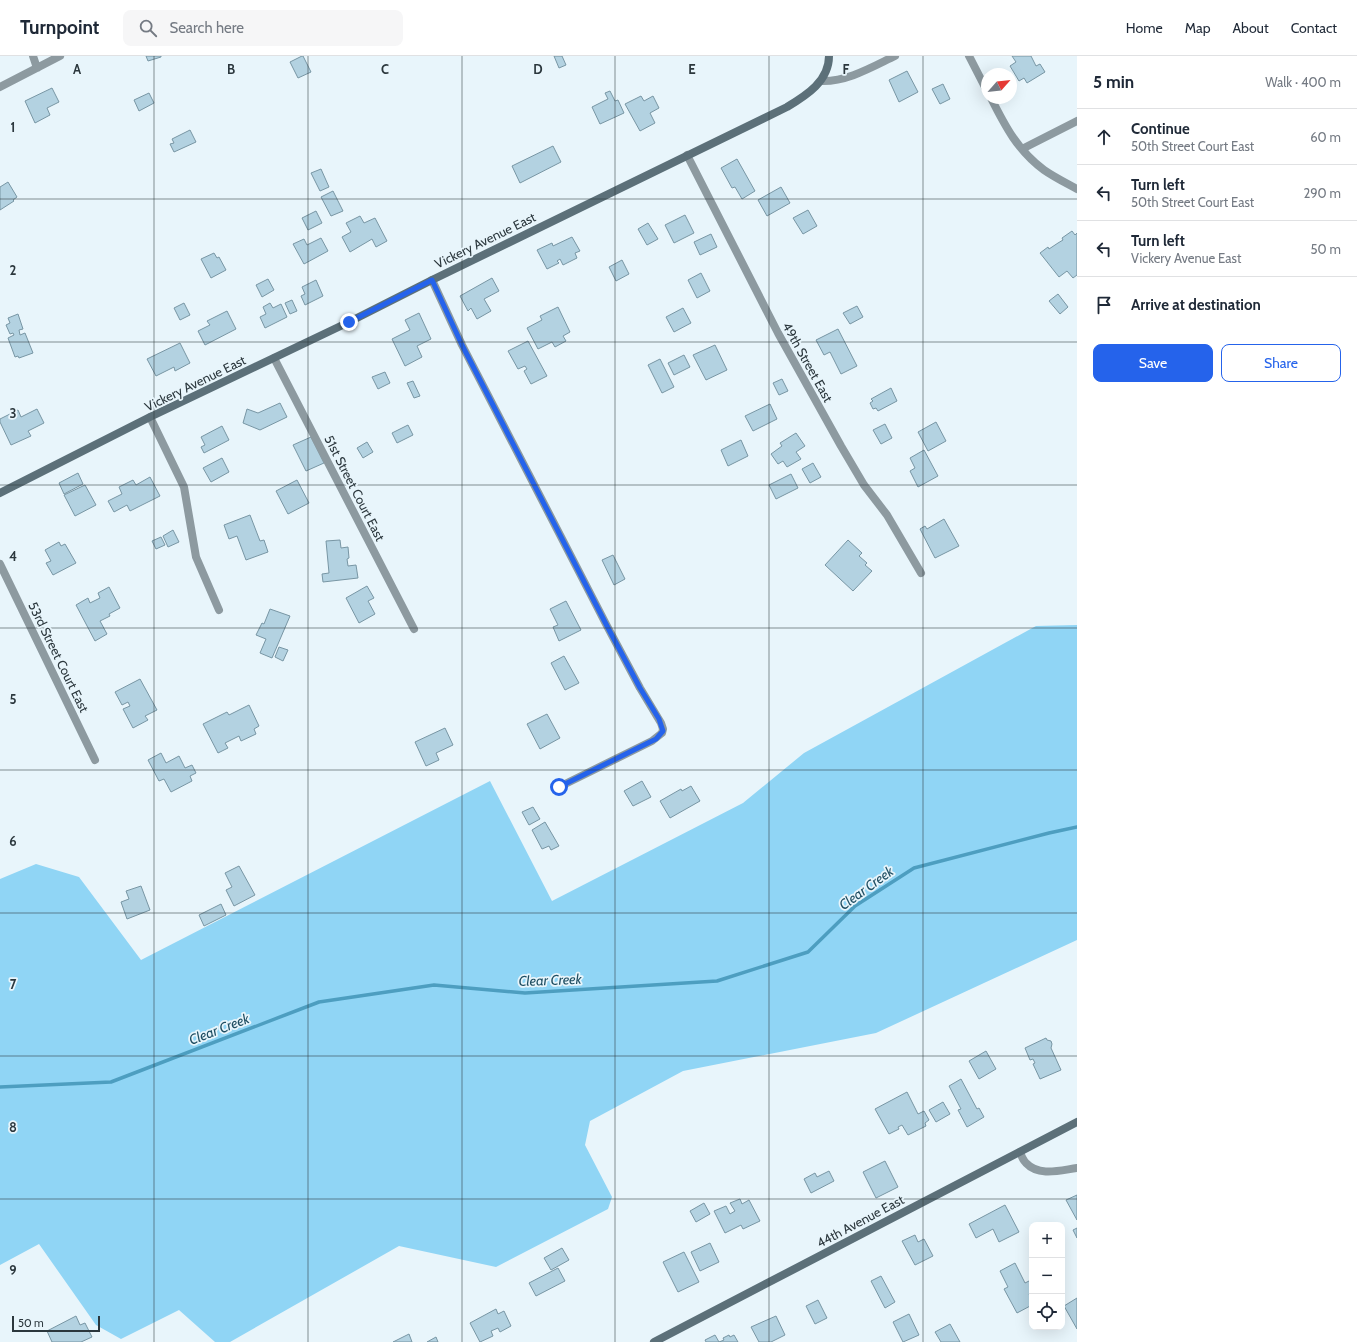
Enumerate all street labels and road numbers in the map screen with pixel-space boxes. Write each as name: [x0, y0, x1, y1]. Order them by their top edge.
street label: Vickery Avenue East: [432, 208, 539, 271]
street label: 49th Street East: [779, 319, 837, 405]
street label: Vickery Avenue East: [142, 351, 249, 414]
street label: 51st Street Court East: [321, 432, 389, 544]
street label: 53rd Street Court East: [25, 599, 93, 715]
street label: 44th Avenue East: [814, 1191, 907, 1251]

